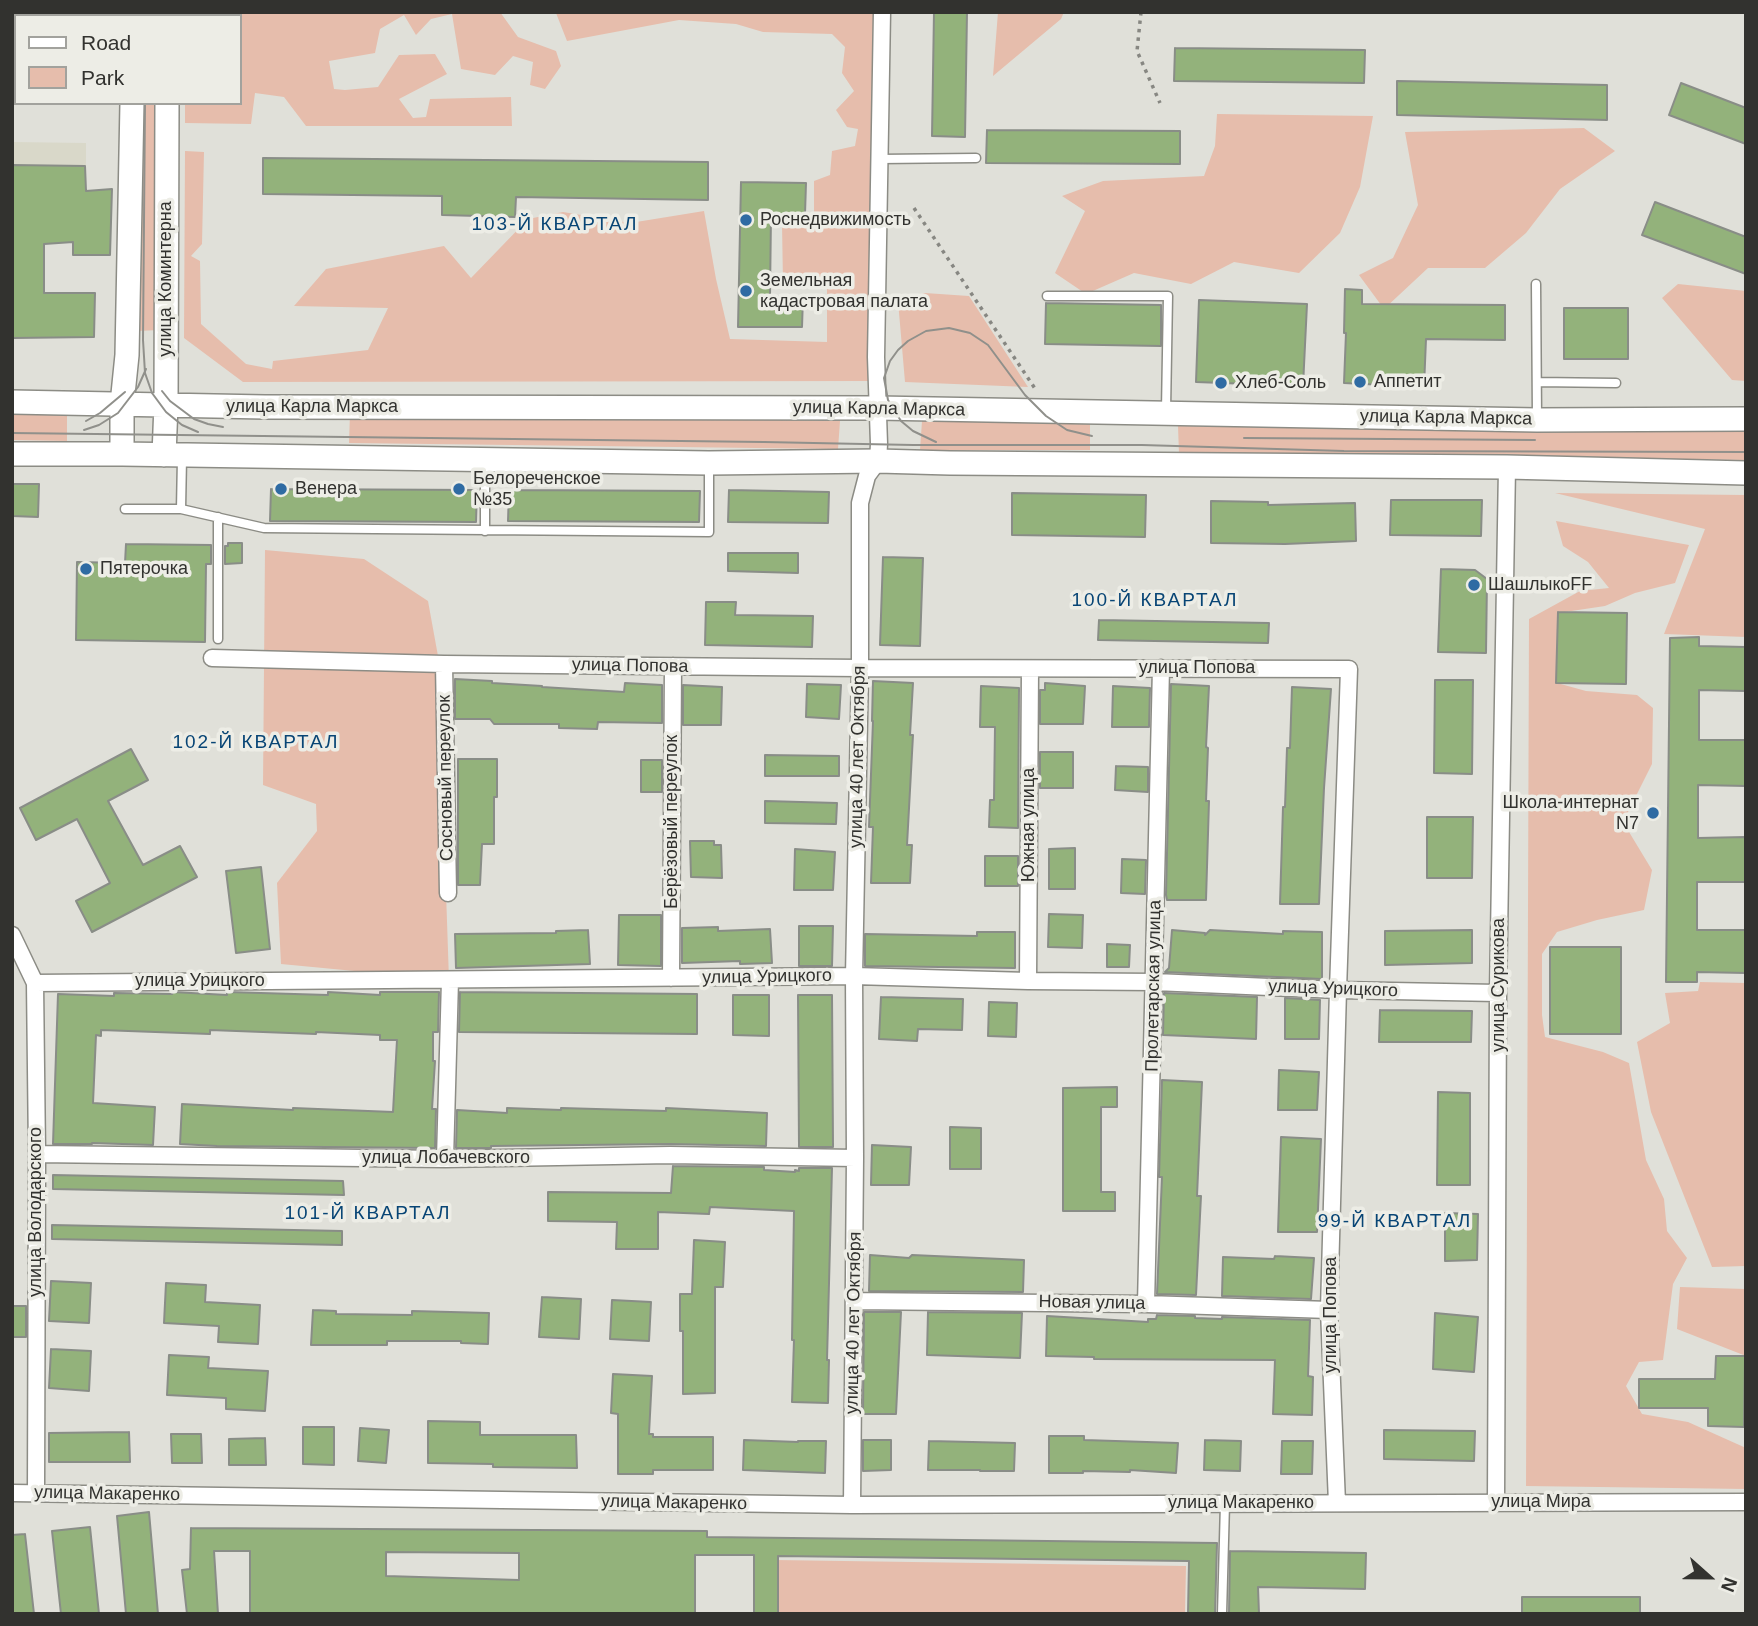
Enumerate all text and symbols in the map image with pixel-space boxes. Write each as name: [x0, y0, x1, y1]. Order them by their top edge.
legend: [14, 14, 242, 105]
text: Road: [81, 31, 131, 54]
text: Park: [81, 66, 124, 89]
street label: улица Коминтерна: [155, 201, 177, 357]
place label: Роснедвижимость: [760, 209, 911, 231]
marker: Роснедвижимость: [738, 212, 754, 228]
district label: 103-Й КВАРТАЛ: [473, 214, 637, 236]
place label: Земельная кадастровая палата: [760, 270, 928, 312]
marker: Земельная кадастровая палата: [738, 283, 754, 299]
place label: Аппетит: [1374, 371, 1441, 393]
place label: Хлеб-Соль: [1235, 372, 1326, 394]
marker: Аппетит: [1352, 374, 1368, 390]
marker: Хлеб-Соль: [1213, 375, 1229, 391]
street label: улица Карла Маркса: [226, 396, 398, 418]
street label: улица Карла Маркса: [793, 397, 965, 421]
street label: улица Карла Маркса: [1360, 406, 1532, 430]
place label: Белореченское №35: [473, 468, 601, 510]
place label: Венера: [295, 478, 357, 500]
marker: Венера: [273, 481, 289, 497]
marker: Белореченское №35: [451, 481, 467, 497]
place label: Пятерочка: [100, 558, 188, 580]
marker: Пятерочка: [78, 561, 94, 577]
place label: ШашлыкoFF: [1488, 574, 1592, 596]
marker: ШашлыкoFF: [1466, 577, 1482, 593]
district label: 100-Й КВАРТАЛ: [1073, 590, 1237, 612]
street label: улица Попова: [572, 654, 688, 678]
street label: улица Попова: [1139, 657, 1255, 679]
street label: улица 40 лет Октября: [846, 666, 870, 848]
street label: Сосновый переулок: [434, 695, 458, 861]
district label: 102-Й КВАРТАЛ: [174, 732, 338, 754]
street label: Берёзовый переулок: [661, 735, 683, 909]
street label: Южная улица: [1018, 768, 1040, 882]
place label: Школа-интернат N7: [1502, 792, 1639, 834]
marker: Школа-интернат N7: [1645, 805, 1661, 821]
street label: Пролетарская улица: [1142, 900, 1166, 1072]
street label: улица Сурикова: [1488, 918, 1510, 1052]
street label: улица Урицкого: [702, 965, 832, 989]
street label: улица Урицкого: [135, 970, 265, 992]
street label: улица Урицкого: [1268, 976, 1398, 1002]
street label: улица Володарского: [25, 1127, 47, 1297]
street label: улица Лобачевского: [362, 1147, 530, 1169]
district label: 101-Й КВАРТАЛ: [286, 1203, 450, 1225]
district label: 99-Й КВАРТАЛ: [1319, 1211, 1471, 1233]
street label: улица 40 лет Октября: [842, 1232, 866, 1414]
street label: улица Попова: [1320, 1257, 1342, 1373]
street label: Новая улица: [1039, 1291, 1145, 1315]
street label: улица Макаренко: [34, 1482, 180, 1506]
street label: улица Макаренко: [601, 1491, 747, 1515]
street label: улица Мира: [1491, 1491, 1591, 1513]
street label: улица Макаренко: [1168, 1492, 1314, 1514]
north arrow: [1674, 1542, 1744, 1612]
text: N: [1717, 1575, 1741, 1595]

